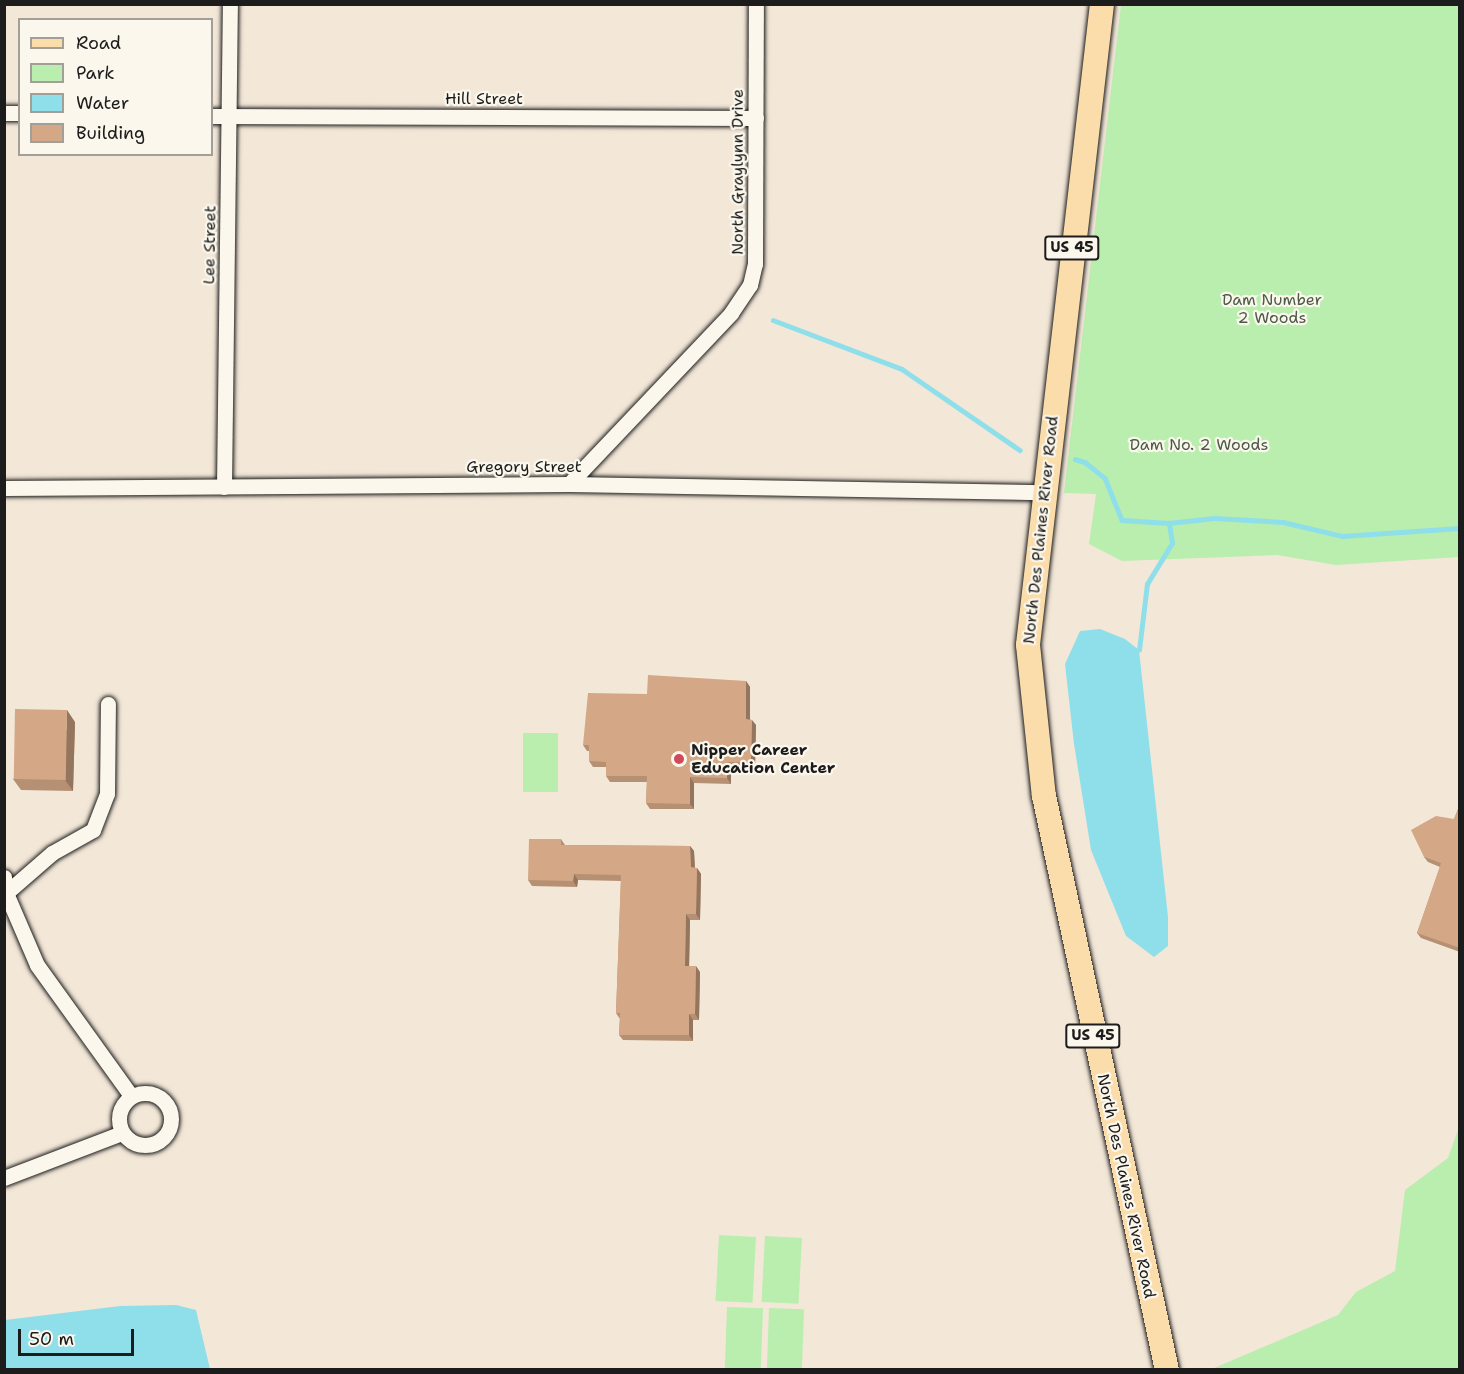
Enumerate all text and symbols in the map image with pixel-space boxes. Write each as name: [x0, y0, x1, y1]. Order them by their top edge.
legend: [18, 18, 213, 156]
text: Road: [76, 31, 121, 55]
text: Park: [76, 61, 115, 85]
street label: Hill Street: [445, 89, 523, 109]
street label: North Graylynn Drive: [728, 89, 748, 255]
text: Water: [76, 91, 129, 115]
text: Building: [76, 121, 145, 145]
street label: Lee Street: [200, 205, 220, 285]
road number: US 45: [1044, 236, 1100, 260]
park label: Dam Number 2 Woods: [1222, 290, 1322, 328]
street label: North Des Plaines River Road: [1019, 415, 1063, 645]
park label: Dam No. 2 Woods: [1130, 435, 1268, 455]
street label: Gregory Street: [466, 457, 582, 477]
place label: Nipper Career Education Center: [691, 740, 835, 778]
marker: Nipper Career Education Center: [672, 752, 686, 766]
road number: US 45: [1064, 1024, 1122, 1048]
street label: North Des Plaines River Road: [1093, 1072, 1159, 1300]
scale bar: [21, 1317, 136, 1355]
text: 50 m: [29, 1327, 74, 1351]

